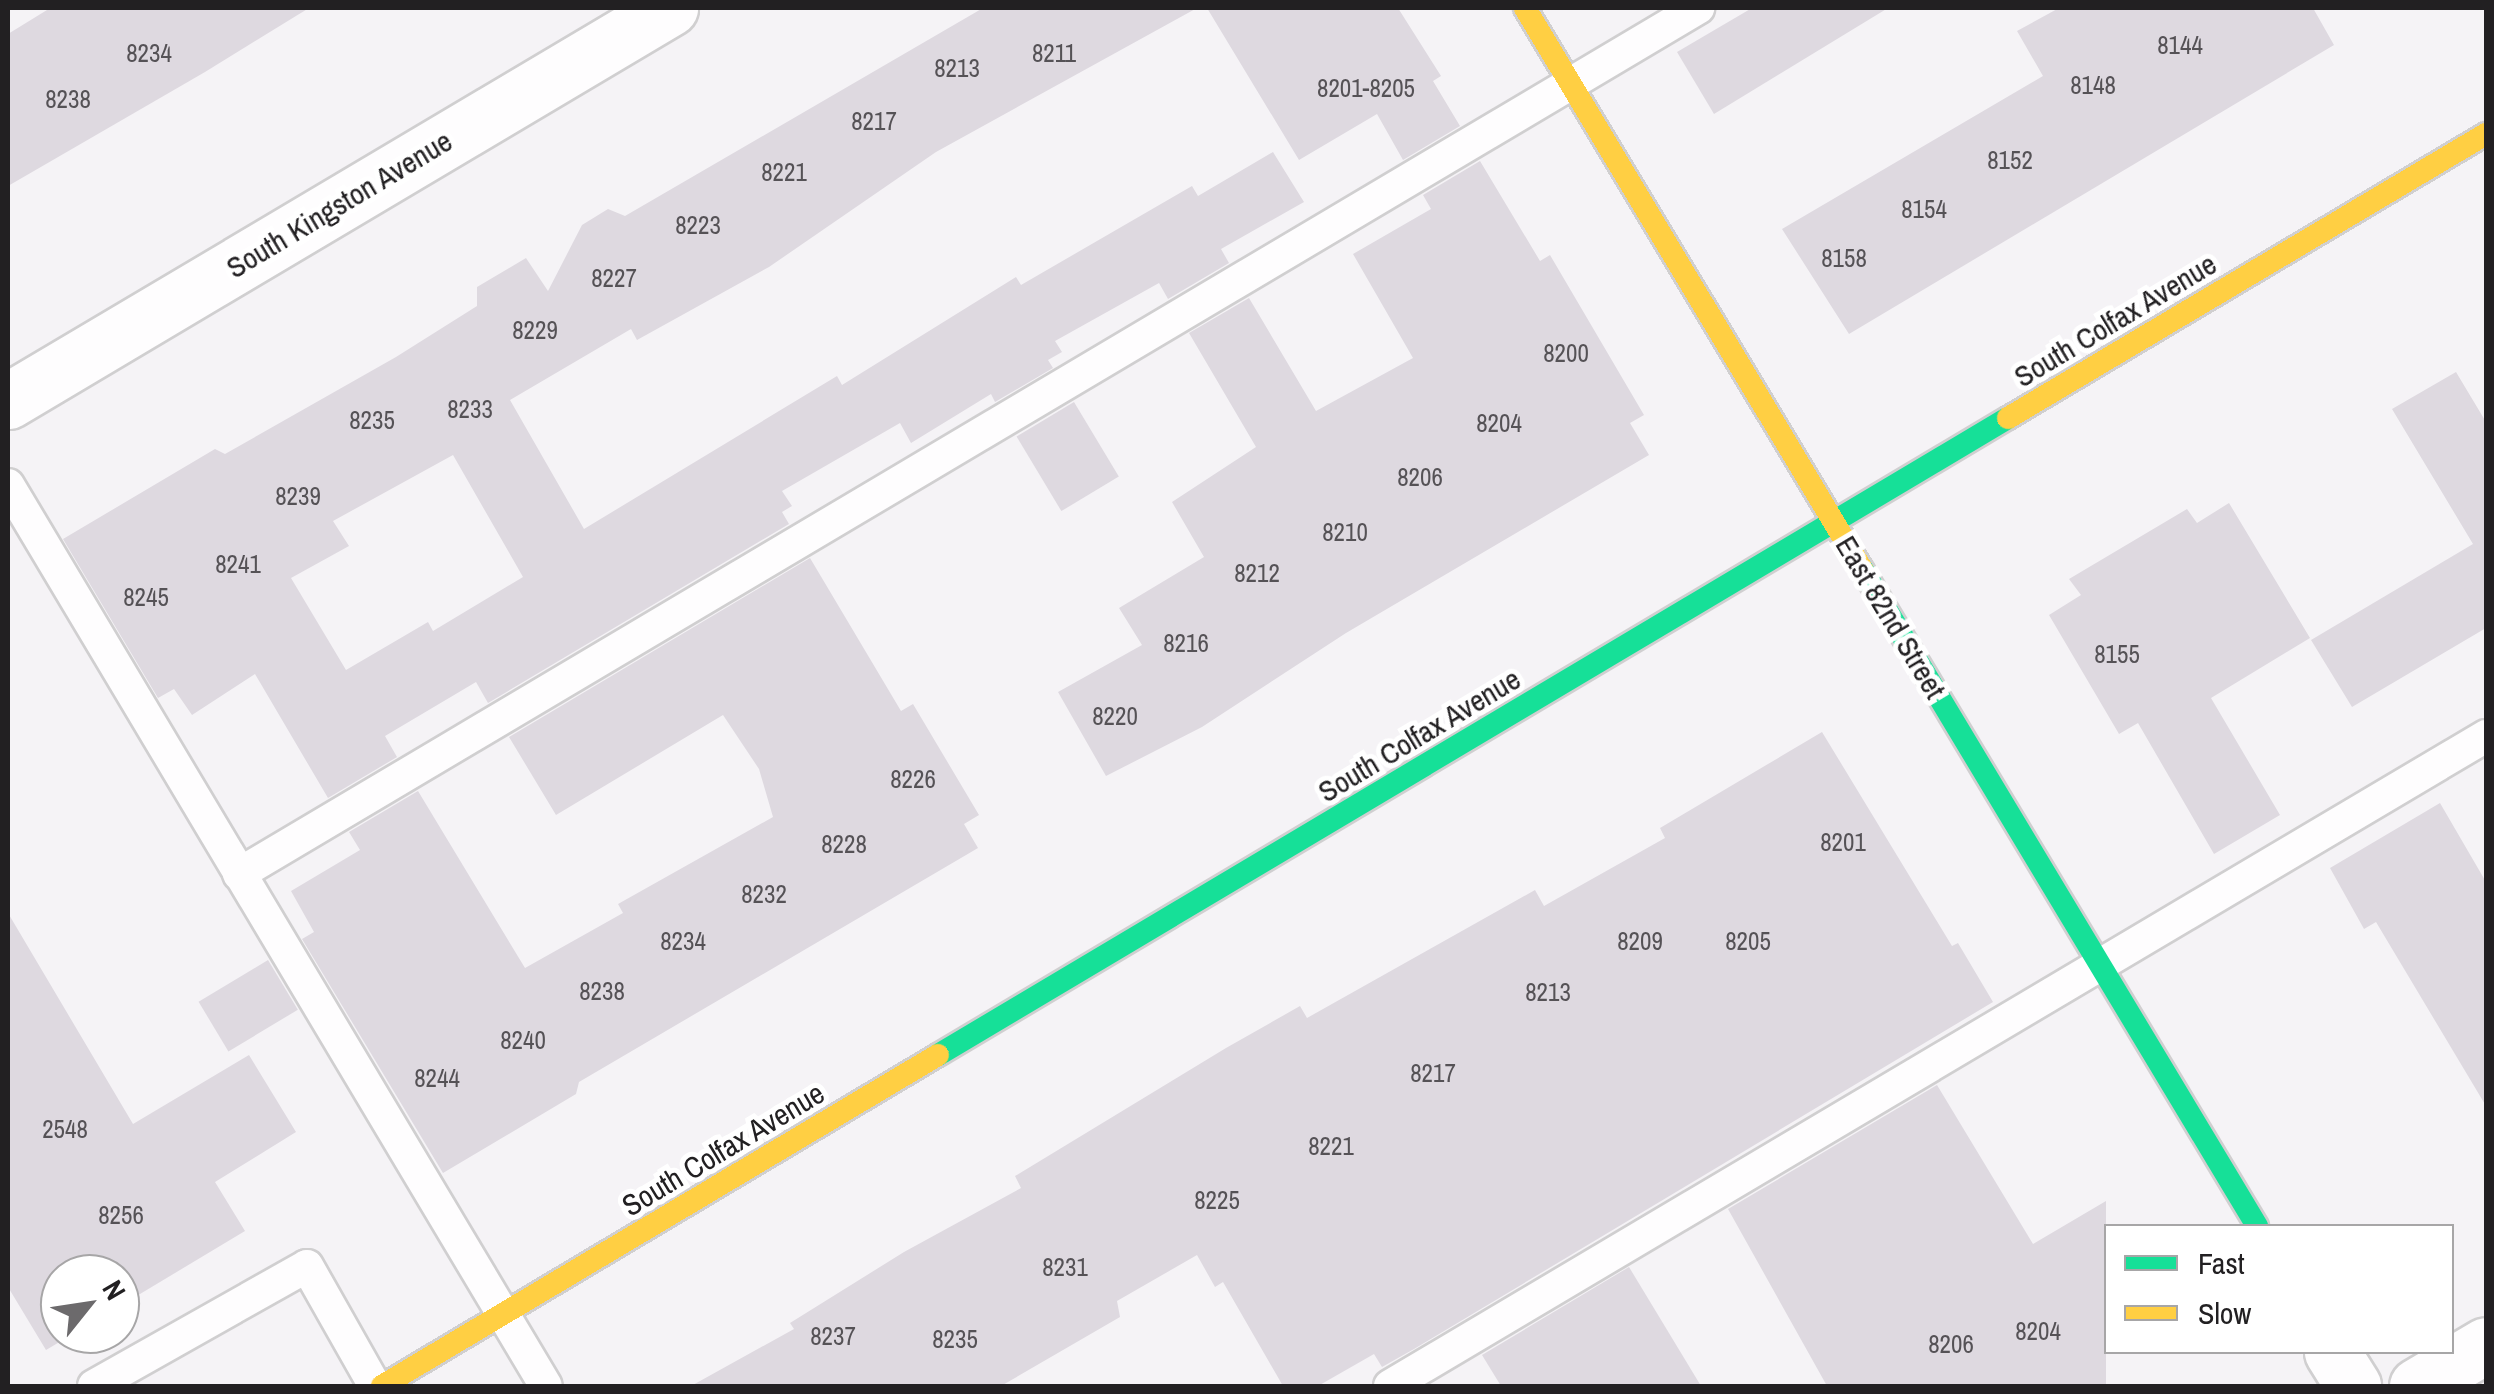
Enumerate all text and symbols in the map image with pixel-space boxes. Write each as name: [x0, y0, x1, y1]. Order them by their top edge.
house number: 8144: [2157, 30, 2203, 60]
house number: 8234: [126, 38, 172, 68]
house number: 8211: [1032, 38, 1076, 68]
house number: 8213: [934, 53, 980, 83]
house number: 8148: [2070, 70, 2116, 100]
house number: 8201-8205: [1317, 73, 1415, 103]
house number: 8238: [45, 84, 91, 114]
house number: 8217: [851, 106, 897, 136]
street label: South Kingston Avenue: [219, 122, 459, 286]
house number: 8152: [1987, 145, 2033, 175]
house number: 8221: [761, 157, 807, 187]
house number: 8154: [1901, 194, 1947, 224]
house number: 8223: [675, 210, 721, 240]
house number: 8158: [1821, 243, 1867, 273]
street label: South Colfax Avenue: [2007, 245, 2223, 395]
house number: 8227: [591, 263, 637, 293]
house number: 8229: [512, 315, 558, 345]
house number: 8200: [1543, 338, 1589, 368]
house number: 8233: [447, 394, 493, 424]
house number: 8235: [349, 405, 395, 435]
house number: 8204: [1476, 408, 1522, 438]
house number: 8206: [1397, 462, 1443, 492]
house number: 8239: [275, 481, 321, 511]
house number: 8210: [1322, 517, 1368, 547]
street label: East 82nd Street: [1828, 529, 1954, 705]
house number: 8241: [215, 549, 261, 579]
house number: 8212: [1234, 558, 1280, 588]
house number: 8245: [123, 582, 169, 612]
house number: 8216: [1163, 628, 1209, 658]
house number: 8155: [2094, 639, 2140, 669]
street label: South Colfax Avenue: [1311, 660, 1527, 810]
house number: 8220: [1092, 701, 1138, 731]
house number: 8226: [890, 764, 936, 794]
house number: 8201: [1820, 827, 1866, 857]
house number: 8228: [821, 829, 867, 859]
house number: 8232: [741, 879, 787, 909]
house number: 8234: [660, 926, 706, 956]
house number: 8209: [1617, 926, 1663, 956]
house number: 8205: [1725, 926, 1771, 956]
house number: 8238: [579, 976, 625, 1006]
house number: 8213: [1525, 977, 1571, 1007]
house number: 8240: [500, 1025, 546, 1055]
house number: 8217: [1410, 1058, 1456, 1088]
house number: 8244: [414, 1063, 460, 1093]
street label: South Colfax Avenue: [615, 1074, 831, 1224]
house number: 2548: [42, 1114, 88, 1144]
house number: 8221: [1308, 1131, 1354, 1161]
house number: 8225: [1194, 1185, 1240, 1215]
house number: 8256: [98, 1200, 144, 1230]
legend: [2104, 1224, 2454, 1354]
text: Fast: [2198, 1243, 2245, 1283]
house number: 8231: [1042, 1252, 1088, 1282]
north arrow: [40, 1254, 140, 1354]
text: N: [94, 1273, 135, 1307]
text: Slow: [2198, 1293, 2251, 1333]
house number: 8204: [2015, 1316, 2061, 1346]
house number: 8237: [810, 1321, 856, 1351]
house number: 8235: [932, 1324, 978, 1354]
house number: 8206: [1928, 1329, 1974, 1359]

